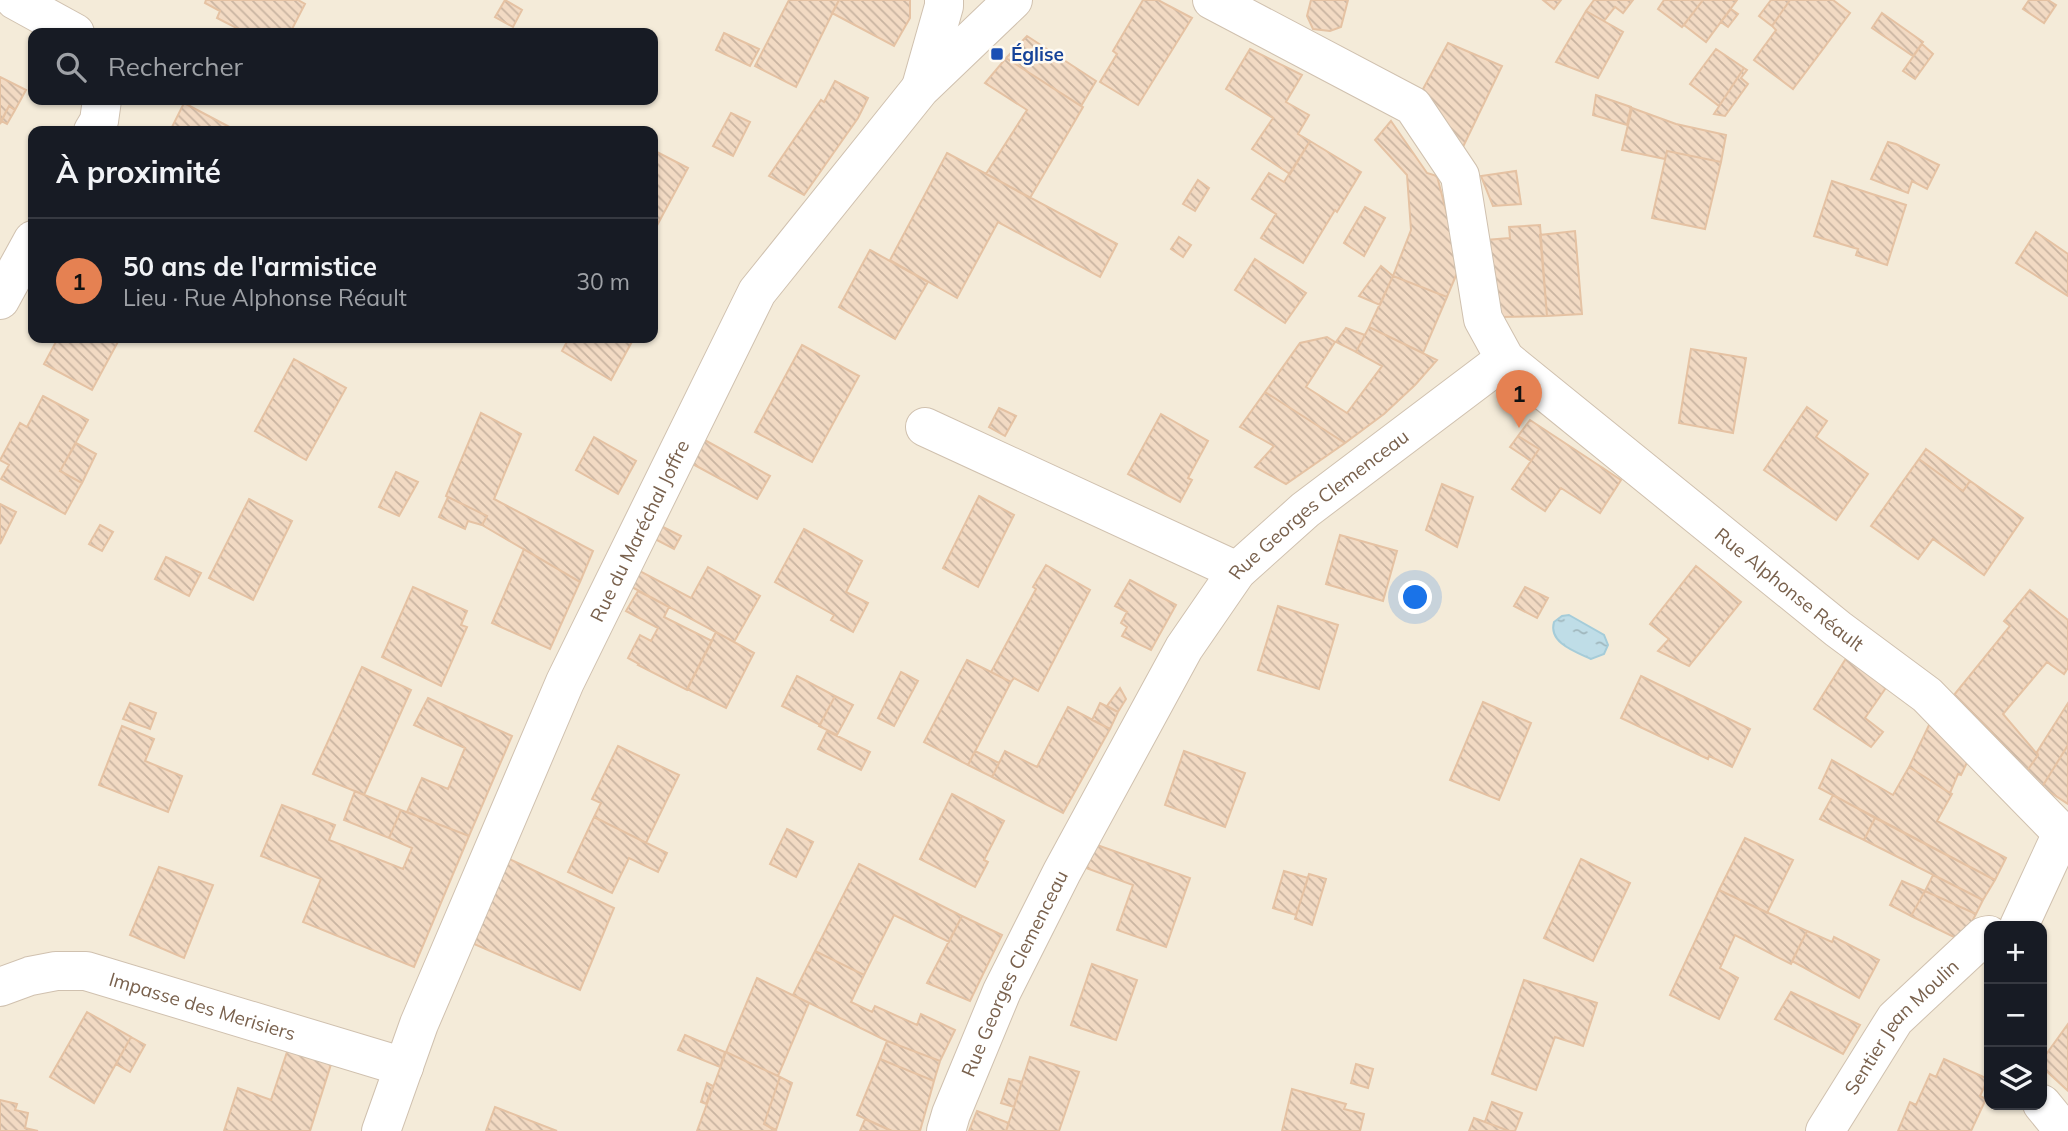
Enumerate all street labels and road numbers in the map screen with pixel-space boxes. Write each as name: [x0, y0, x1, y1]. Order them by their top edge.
street label: Rue Georges Clemenceau: [1223, 424, 1413, 584]
street label: Rue du Maréchal Joffre: [585, 436, 694, 626]
street label: Rue Alphonse Réault: [1710, 522, 1869, 656]
street label: Rue Georges Clemenceau: [956, 866, 1073, 1080]
street label: Sentier Jean Moulin: [1839, 954, 1964, 1099]
street label: Impasse des Merisiers: [106, 967, 298, 1046]

